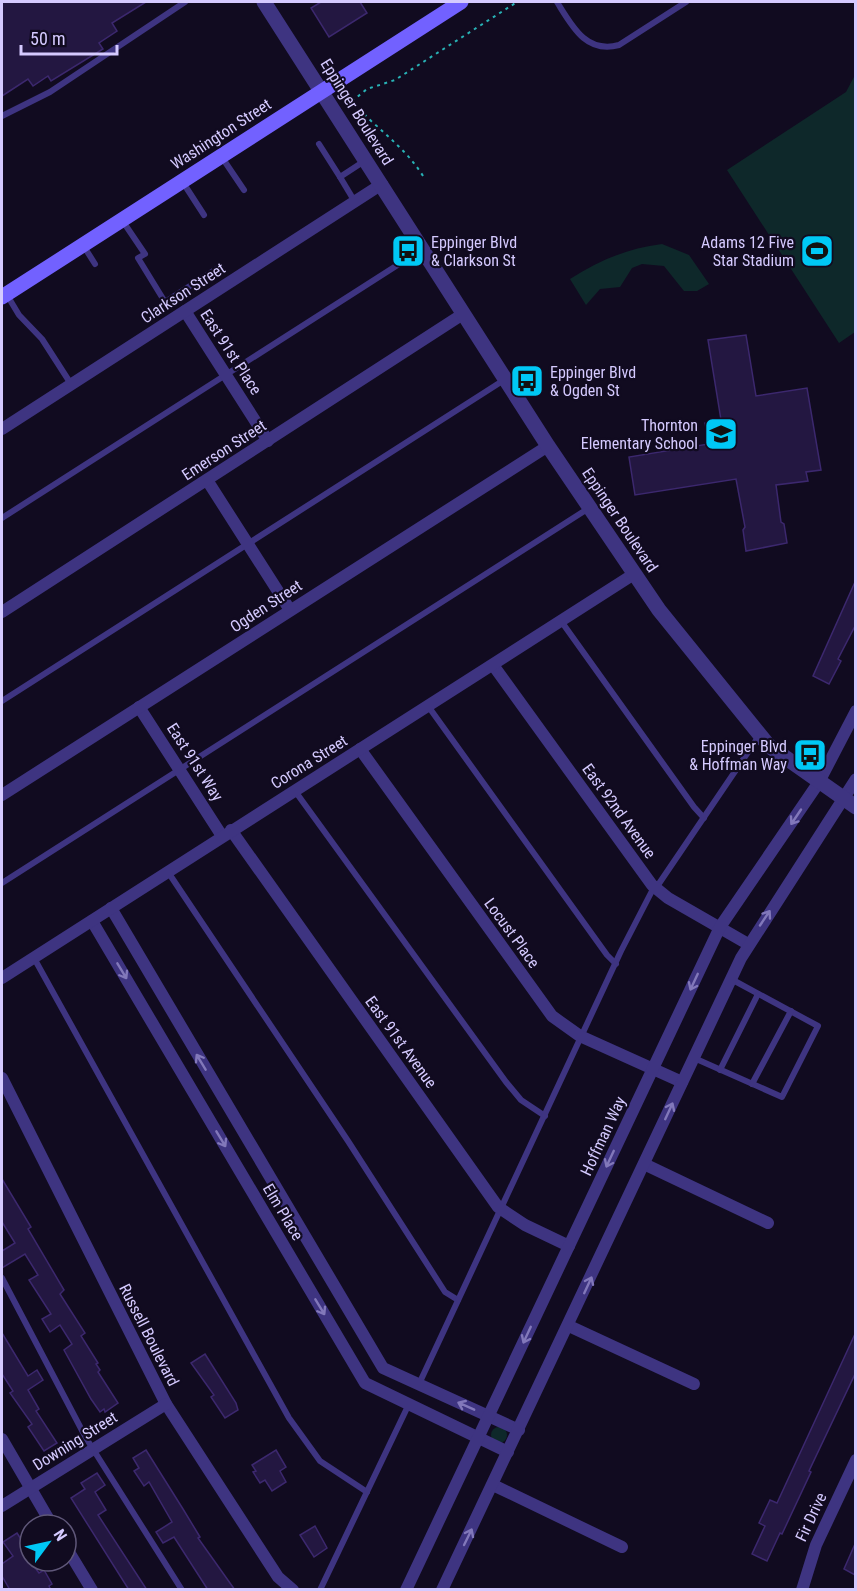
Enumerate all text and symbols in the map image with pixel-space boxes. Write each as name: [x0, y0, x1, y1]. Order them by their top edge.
scale bar: [21, 18, 117, 56]
text: 50 m: [30, 28, 65, 49]
street label: Eppinger Boulevard: [317, 55, 397, 169]
street label: Washington Street: [167, 94, 275, 173]
bus stop icon: Eppinger Blvd & Clarkson St: [390, 233, 426, 269]
place label: Eppinger Blvd & Clarkson St: [431, 233, 517, 270]
place label: Adams 12 Five Star Stadium: [701, 233, 794, 270]
sports icon: Adams 12 Five Star Stadium: [799, 233, 835, 269]
street label: Clarkson Street: [137, 259, 229, 327]
street label: East 91st Place: [196, 306, 266, 398]
bus stop icon: Eppinger Blvd & Ogden St: [509, 363, 545, 399]
place label: Eppinger Blvd & Ogden St: [550, 363, 636, 400]
street label: Emerson Street: [178, 416, 270, 484]
place label: Thornton Elementary School: [581, 416, 698, 453]
school or university icon: Thornton Elementary School: [703, 416, 739, 452]
street label: Eppinger Boulevard: [578, 464, 662, 576]
street label: Ogden Street: [226, 576, 306, 636]
street label: East 91st Way: [163, 720, 227, 805]
street label: Corona Street: [267, 731, 351, 793]
place label: Eppinger Blvd & Hoffman Way: [689, 737, 787, 774]
bus stop icon: Eppinger Blvd & Hoffman Way: [792, 737, 828, 773]
street label: East 92nd Avenue: [578, 760, 660, 862]
one-way arrow: [789, 808, 802, 825]
street label: Locust Place: [480, 894, 544, 972]
one-way arrow: [758, 909, 771, 926]
one-way arrow: [116, 962, 128, 979]
one-way arrow: [687, 973, 699, 991]
street label: East 91st Avenue: [361, 992, 441, 1092]
one-way arrow: [195, 1053, 207, 1070]
street label: Hoffman Way: [576, 1093, 630, 1179]
one-way arrow: [664, 1103, 675, 1121]
one-way arrow: [215, 1130, 227, 1147]
one-way arrow: [604, 1149, 616, 1167]
street label: Elm Place: [259, 1180, 307, 1244]
one-way arrow: [582, 1277, 594, 1295]
street label: Russell Boulevard: [115, 1281, 183, 1389]
one-way arrow: [314, 1298, 326, 1315]
one-way arrow: [521, 1326, 533, 1344]
one-way arrow: [457, 1399, 475, 1411]
street label: Downing Street: [29, 1407, 121, 1474]
street label: Fir Drive: [791, 1489, 831, 1545]
north arrow: [18, 1513, 78, 1573]
text: N: [50, 1526, 71, 1544]
one-way arrow: [462, 1529, 474, 1546]

